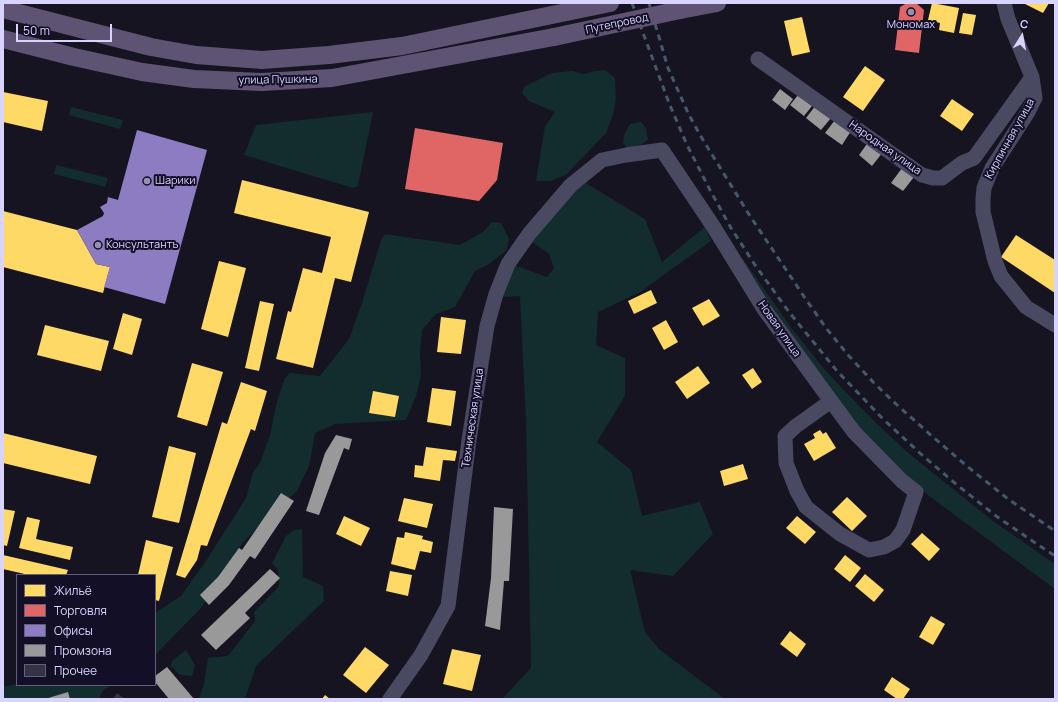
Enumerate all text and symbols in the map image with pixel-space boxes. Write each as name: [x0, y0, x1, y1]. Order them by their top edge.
marker: Мономах: [906, 7, 916, 17]
street label: Путепровод: [584, 11, 650, 37]
scale bar: [18, 16, 114, 42]
north arrow: [1002, 16, 1042, 56]
text: С: [1019, 16, 1030, 32]
place label: Мономах: [887, 18, 935, 32]
text: 50 m: [23, 22, 50, 39]
street label: улица Пушкина: [238, 73, 318, 87]
street label: Кирпичная улица: [982, 97, 1038, 181]
street label: Народная улица: [846, 118, 924, 178]
place label: Шарики: [155, 174, 196, 188]
marker: Шарики: [142, 176, 152, 186]
place label: Консультантъ: [106, 238, 178, 252]
marker: Консультантъ: [93, 240, 103, 250]
street label: Новая улица: [755, 298, 803, 360]
street label: Техническая улица: [460, 368, 486, 468]
legend: [16, 574, 156, 686]
text: Жильё: [54, 582, 92, 599]
text: Торговля: [54, 602, 107, 619]
text: Офисы: [54, 622, 93, 639]
text: Промзона: [54, 642, 112, 659]
text: Прочее: [54, 662, 97, 679]

